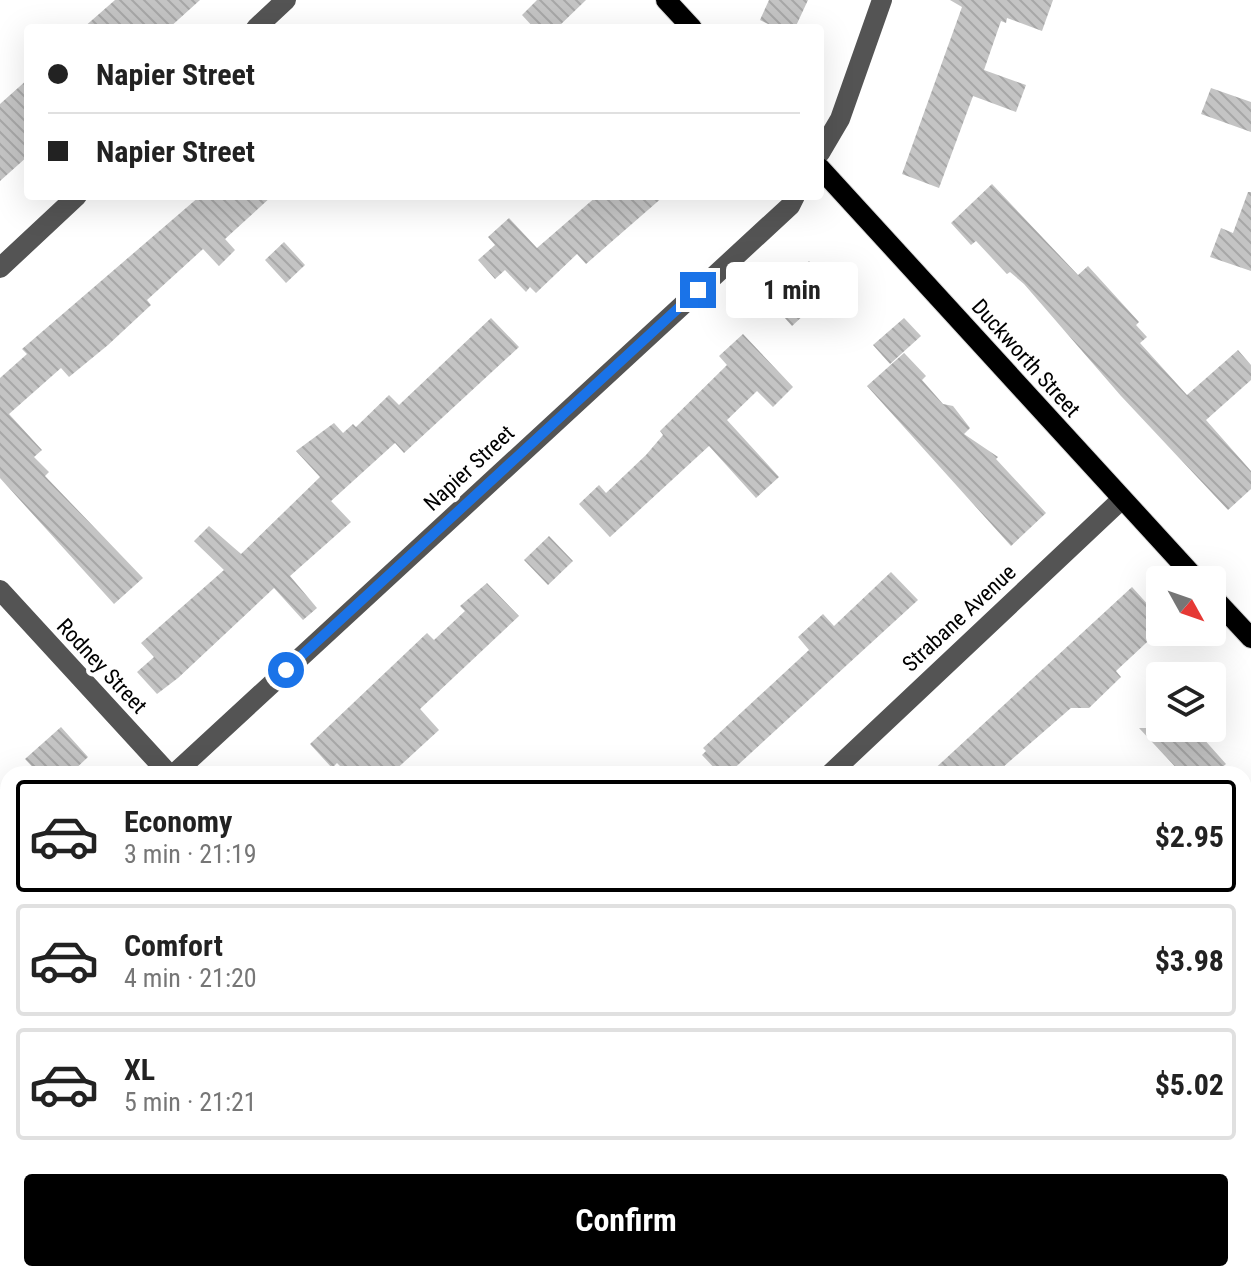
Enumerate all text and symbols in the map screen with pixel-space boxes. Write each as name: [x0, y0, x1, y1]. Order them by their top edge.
text: Napier Street: [96, 57, 255, 92]
text: Napier Street: [96, 134, 255, 169]
callout: 1 min: [726, 262, 858, 318]
route end: [680, 272, 716, 308]
text: 1 min: [763, 275, 821, 305]
street label: Duckworth Street: [967, 294, 1085, 422]
street label: Napier Street: [419, 420, 519, 516]
street label: Strabane Avenue: [897, 559, 1021, 677]
north arrow: [1146, 566, 1226, 646]
map controls: [1146, 566, 1226, 742]
street label: Rodney Street: [52, 614, 152, 718]
route start: [268, 652, 304, 688]
button: layers: [1146, 662, 1226, 742]
icon: car: [28, 800, 100, 872]
text: Economy: [124, 804, 232, 839]
text: $2.95: [1155, 819, 1224, 854]
text: 3 min · 21:19: [124, 839, 257, 869]
icon: car: [28, 924, 100, 996]
text: Comfort: [124, 928, 223, 963]
text: $3.98: [1155, 943, 1224, 978]
text: 4 min · 21:20: [124, 963, 257, 993]
icon: car: [28, 1048, 100, 1120]
text: XL: [124, 1052, 155, 1087]
text: $5.02: [1155, 1067, 1224, 1102]
text: 5 min · 21:21: [124, 1087, 257, 1117]
button: Confirm: [24, 1174, 1228, 1266]

